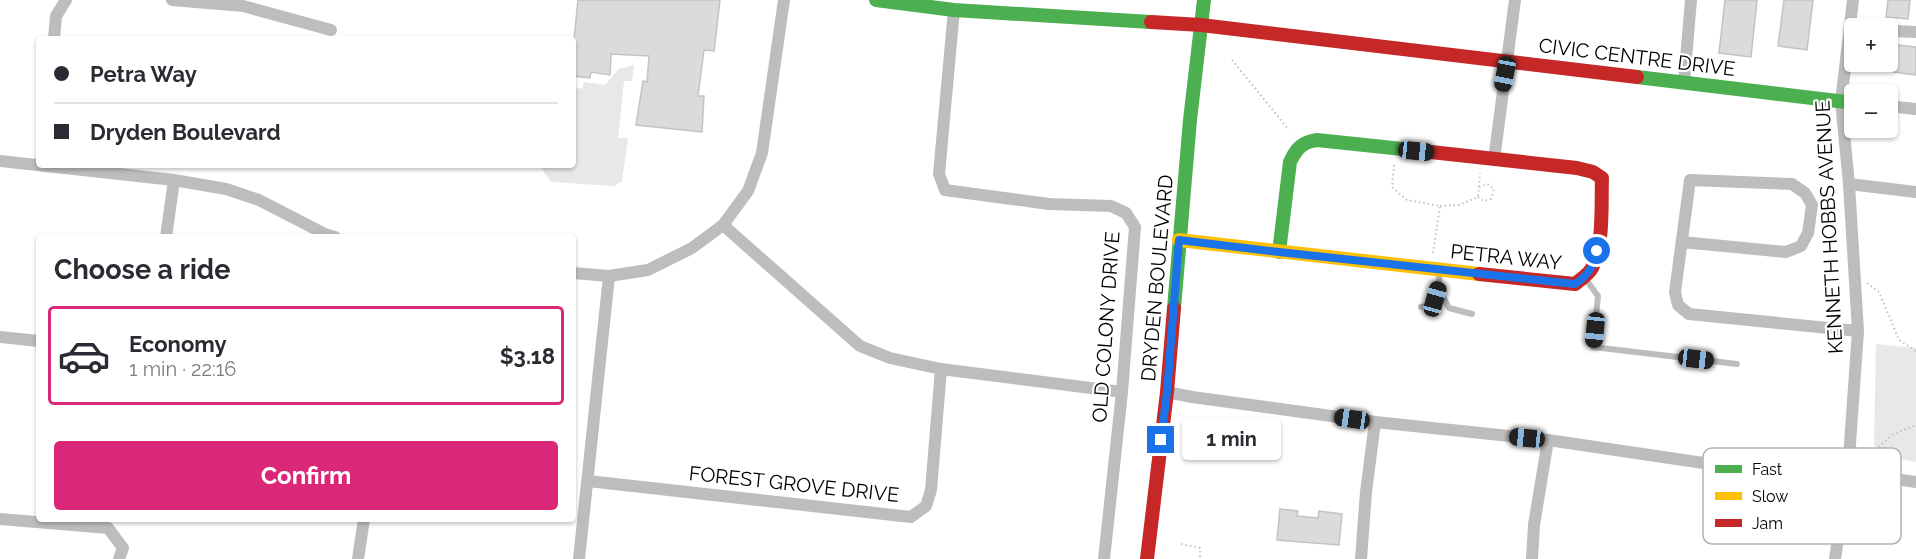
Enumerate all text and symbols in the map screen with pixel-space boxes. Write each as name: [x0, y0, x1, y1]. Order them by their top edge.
map controls: [1844, 18, 1898, 138]
button: +: [1844, 18, 1898, 72]
street label: CIVIC CENTRE DRIVE: [1537, 33, 1737, 81]
car: [1493, 55, 1517, 93]
text: Petra Way: [90, 61, 197, 87]
button: −: [1844, 84, 1898, 138]
street label: KENNETH HOBBS AVENUE: [1810, 100, 1848, 354]
text: Dryden Boulevard: [90, 119, 281, 145]
car: [1397, 140, 1435, 162]
street label: DRYDEN BOULEVARD: [1136, 174, 1178, 382]
street label: OLD COLONY DRIVE: [1087, 231, 1125, 423]
route start: [1583, 237, 1610, 264]
street label: PETRA WAY: [1449, 239, 1563, 275]
text: Choose a ride: [54, 254, 230, 285]
car: [1421, 279, 1449, 319]
car: [1584, 311, 1606, 349]
icon: car: [57, 329, 111, 383]
text: Economy: [129, 331, 227, 357]
text: $3.18: [500, 343, 555, 369]
car: [1677, 348, 1715, 370]
text: 1 min · 22:16: [129, 357, 236, 381]
car: [1333, 408, 1371, 430]
callout: 1 min: [1182, 419, 1281, 461]
route end: [1147, 426, 1174, 453]
text: 1 min: [1206, 427, 1257, 451]
car: [1508, 427, 1546, 449]
button: Confirm: [54, 441, 558, 510]
legend: [1703, 448, 1901, 544]
text: Fast: [1752, 460, 1783, 479]
street label: FOREST GROVE DRIVE: [688, 461, 900, 507]
text: Slow: [1752, 487, 1788, 506]
text: Jam: [1752, 514, 1783, 533]

